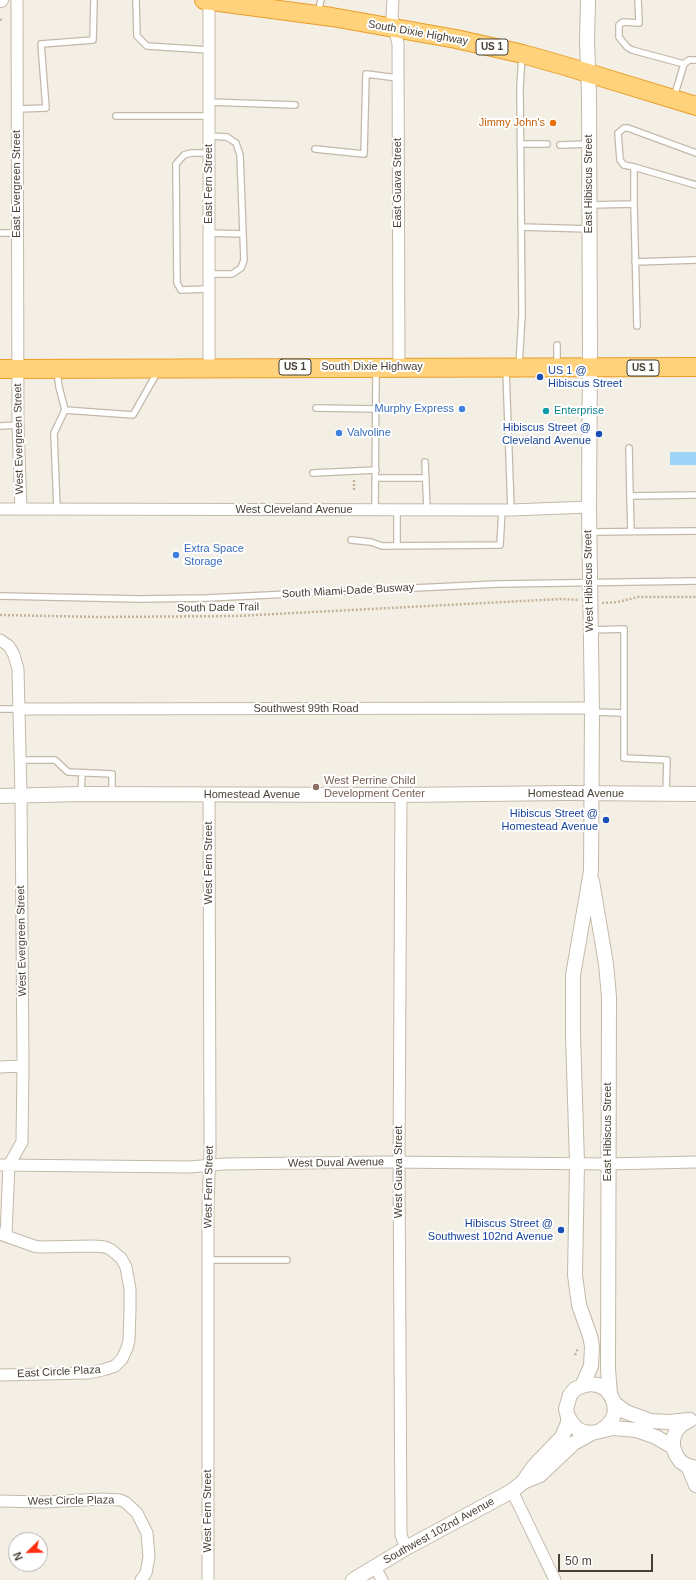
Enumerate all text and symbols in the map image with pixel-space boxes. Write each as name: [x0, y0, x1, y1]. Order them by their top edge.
street label: South Dixie Highway: [367, 18, 469, 48]
road number: US 1: [476, 39, 508, 55]
place label: Jimmy John's: [479, 116, 545, 130]
marker: Jimmy John's: [548, 118, 558, 128]
street label: East Evergreen Street: [10, 130, 24, 238]
street label: East Hibiscus Street: [582, 134, 596, 234]
street label: East Guava Street: [391, 138, 405, 228]
street label: East Fern Street: [202, 144, 216, 224]
road number: US 1: [279, 359, 311, 375]
street label: South Dixie Highway: [321, 360, 423, 374]
road number: US 1: [627, 360, 659, 376]
place label: US 1 @ Hibiscus Street: [548, 364, 622, 390]
marker: US 1 @ Hibiscus Street: [535, 372, 545, 382]
street label: West Evergreen Street: [11, 383, 27, 495]
place label: Murphy Express: [375, 402, 454, 416]
marker: Murphy Express: [457, 404, 467, 414]
place label: Enterprise: [554, 404, 604, 418]
marker: Enterprise: [541, 406, 551, 416]
place label: Hibiscus Street @ Cleveland Avenue: [502, 421, 591, 447]
place label: Valvoline: [347, 426, 391, 440]
marker: Valvoline: [334, 428, 344, 438]
marker: Hibiscus Street @ Cleveland Avenue: [594, 429, 604, 439]
street label: West Cleveland Avenue: [236, 503, 352, 517]
street label: West Hibiscus Street: [582, 530, 596, 632]
place label: Extra Space Storage: [184, 542, 244, 568]
marker: Extra Space Storage: [171, 550, 181, 560]
street label: South Miami-Dade Busway: [281, 581, 415, 601]
street label: South Dade Trail: [177, 601, 259, 615]
street label: Southwest 99th Road: [253, 702, 359, 716]
place label: West Perrine Child Development Center: [324, 774, 425, 800]
marker: West Perrine Child Development Center: [311, 782, 321, 792]
street label: Homestead Avenue: [528, 787, 624, 801]
street label: Homestead Avenue: [204, 788, 300, 802]
place label: Hibiscus Street @ Homestead Avenue: [502, 807, 598, 833]
marker: Hibiscus Street @ Homestead Avenue: [601, 815, 611, 825]
street label: West Fern Street: [202, 822, 216, 904]
street label: West Evergreen Street: [14, 885, 30, 997]
street label: East Hibiscus Street: [601, 1082, 615, 1182]
street label: West Guava Street: [392, 1126, 406, 1218]
street label: West Fern Street: [202, 1145, 216, 1229]
street label: West Duval Avenue: [288, 1156, 384, 1170]
place label: Hibiscus Street @ Southwest 102nd Avenue: [428, 1217, 553, 1243]
marker: Hibiscus Street @ Southwest 102nd Avenue: [556, 1225, 566, 1235]
street label: East Circle Plaza: [17, 1363, 101, 1381]
street label: West Fern Street: [201, 1470, 215, 1552]
street label: West Circle Plaza: [28, 1494, 114, 1508]
street label: Southwest 102nd Avenue: [381, 1495, 497, 1567]
north arrow: [8, 1532, 48, 1572]
scale bar: [560, 1546, 655, 1572]
text: N: [11, 1550, 25, 1562]
text: 50 m: [565, 1554, 592, 1568]

